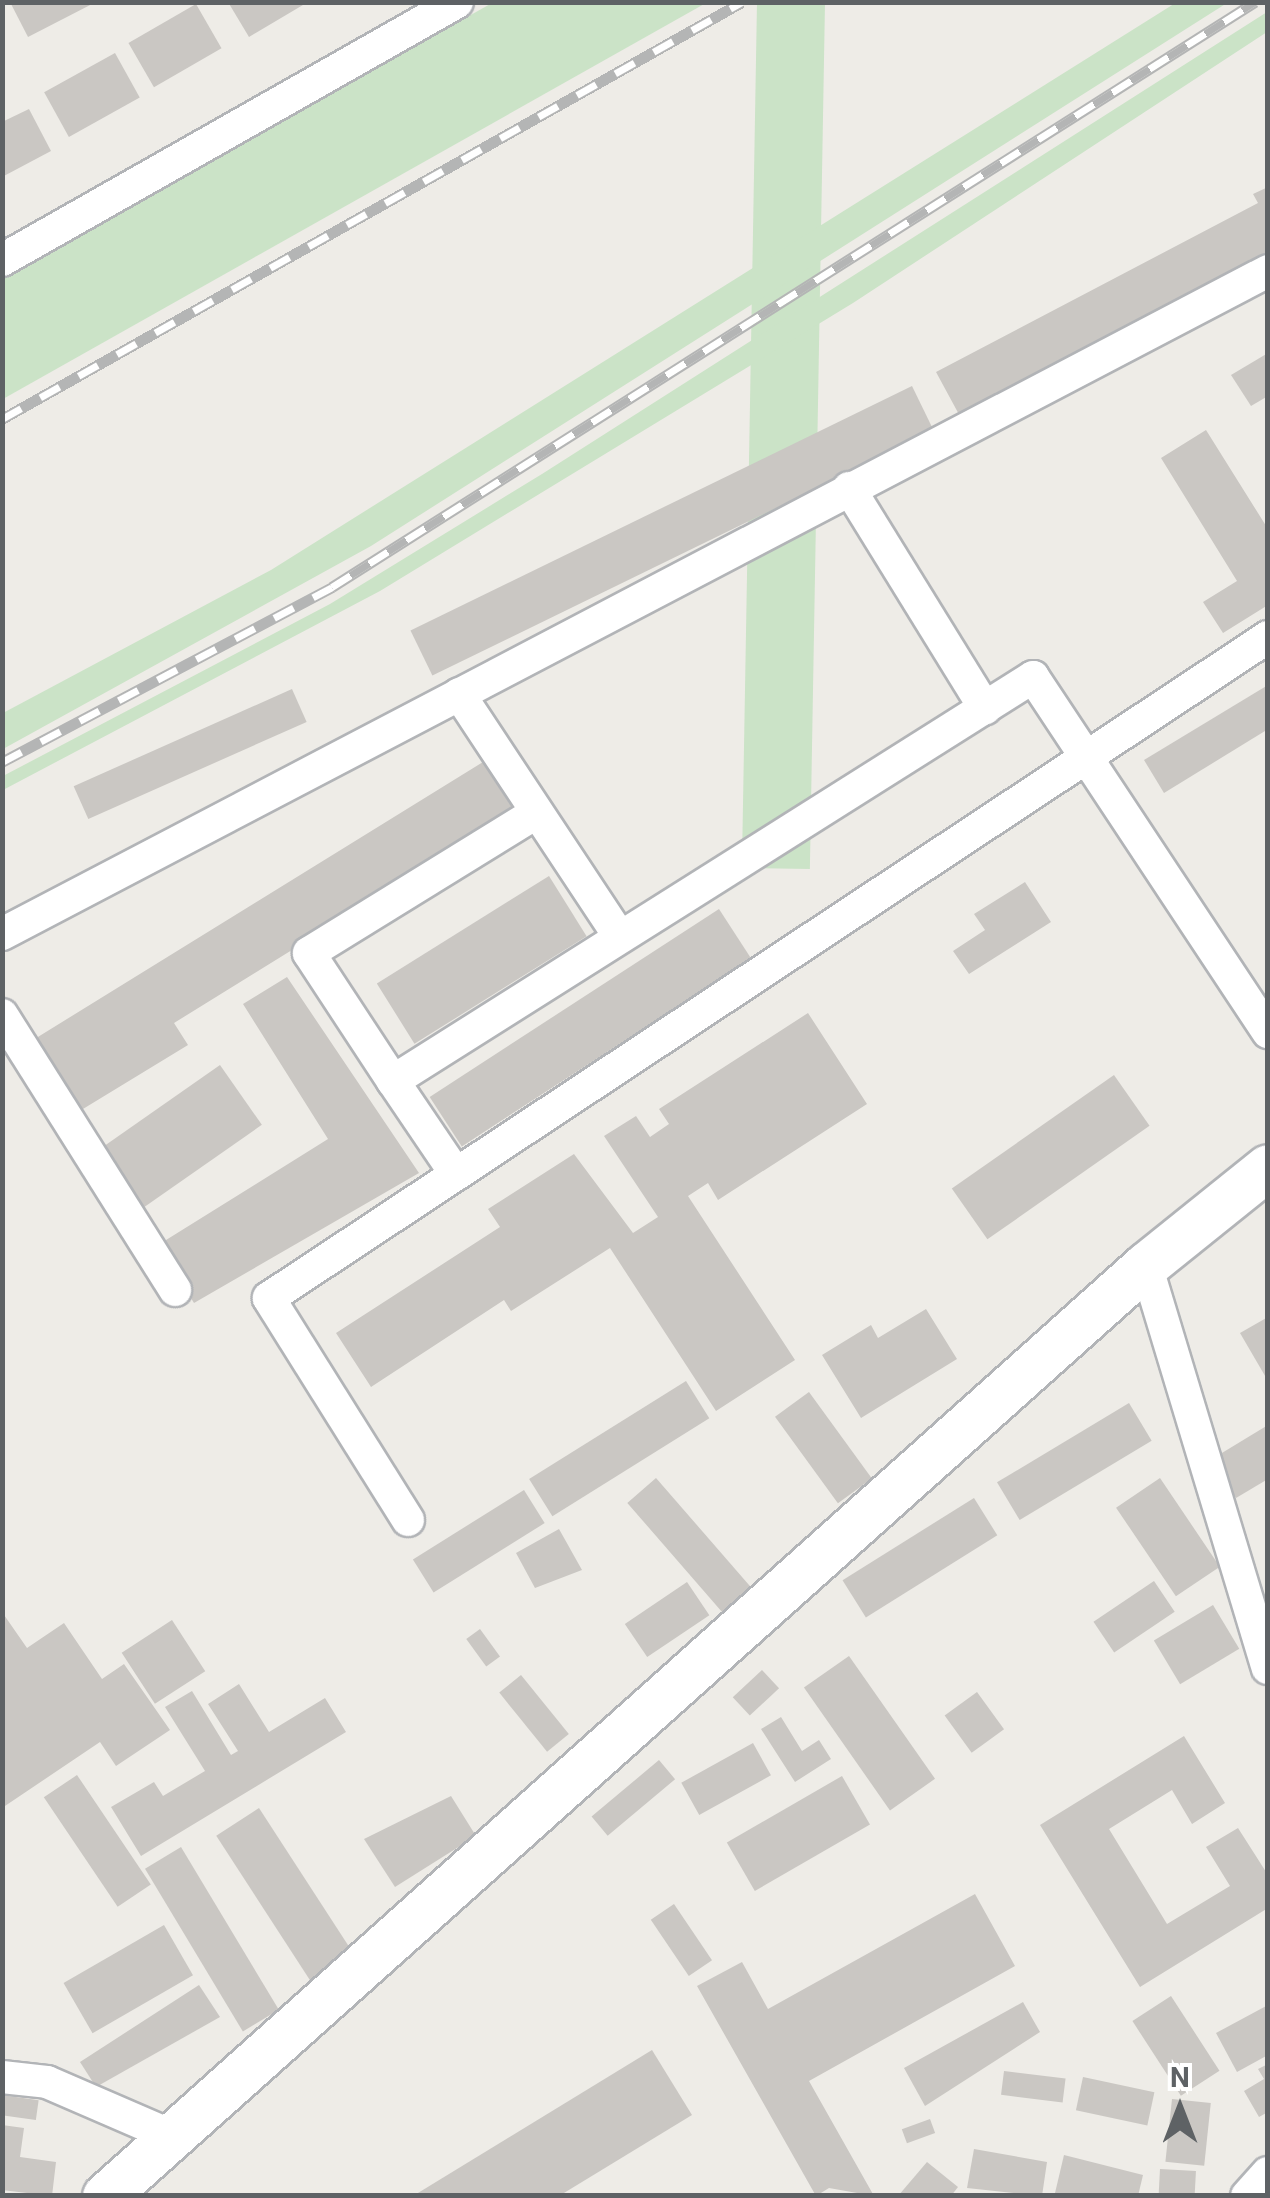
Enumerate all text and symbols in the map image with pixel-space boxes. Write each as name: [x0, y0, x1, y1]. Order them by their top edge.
north arrow: [1130, 2058, 1230, 2158]
text: N: [1170, 2061, 1190, 2094]

